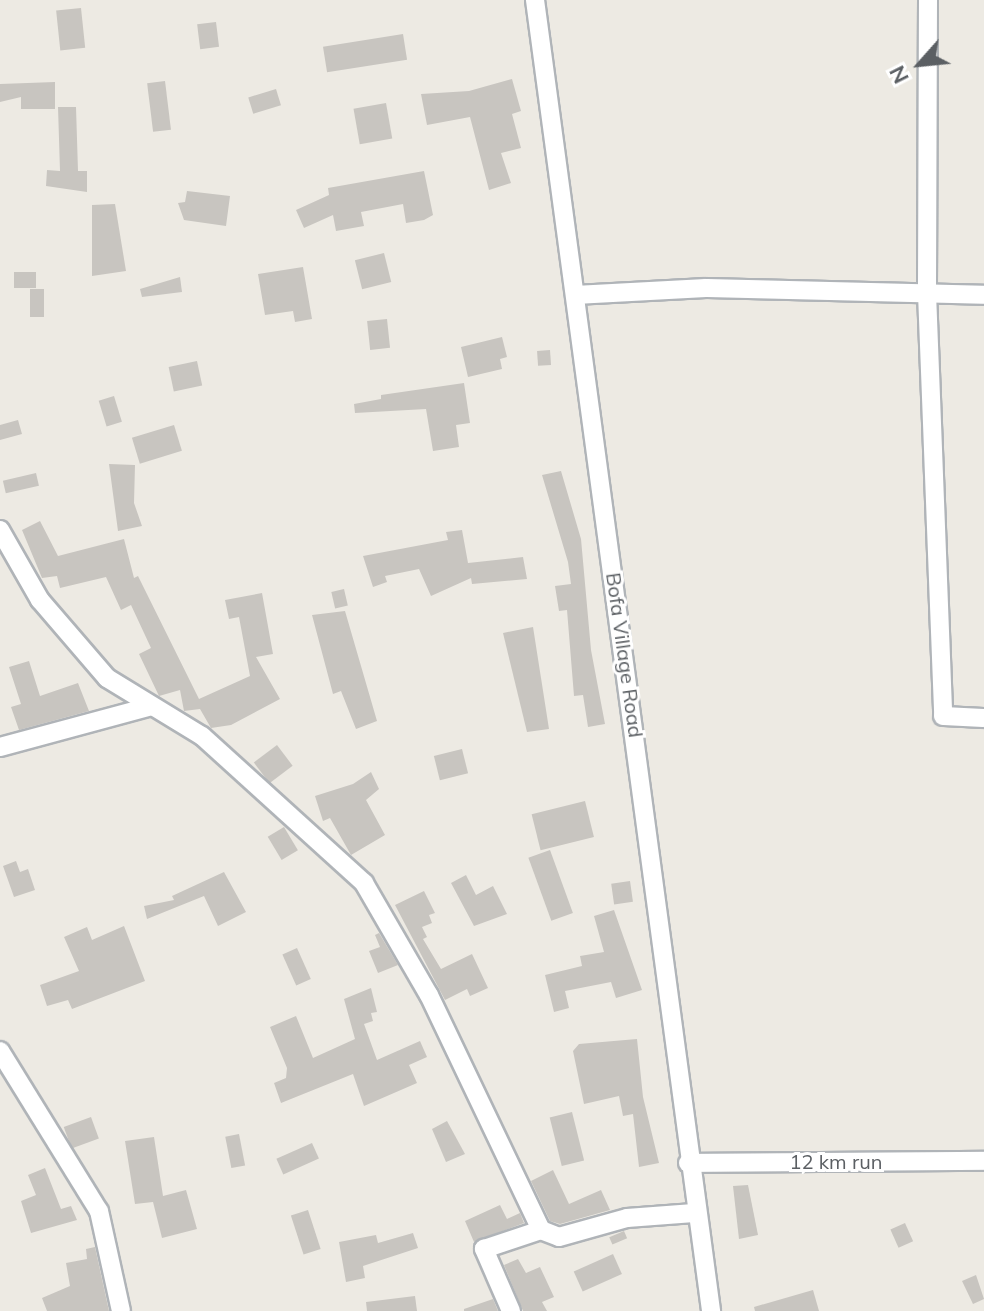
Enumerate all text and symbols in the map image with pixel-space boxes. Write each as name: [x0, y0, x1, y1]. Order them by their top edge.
north arrow: [880, 24, 960, 104]
text: N: [882, 61, 915, 89]
street label: Bofa Village Road: [602, 571, 648, 739]
street label: 12 km run: [790, 1149, 882, 1173]

